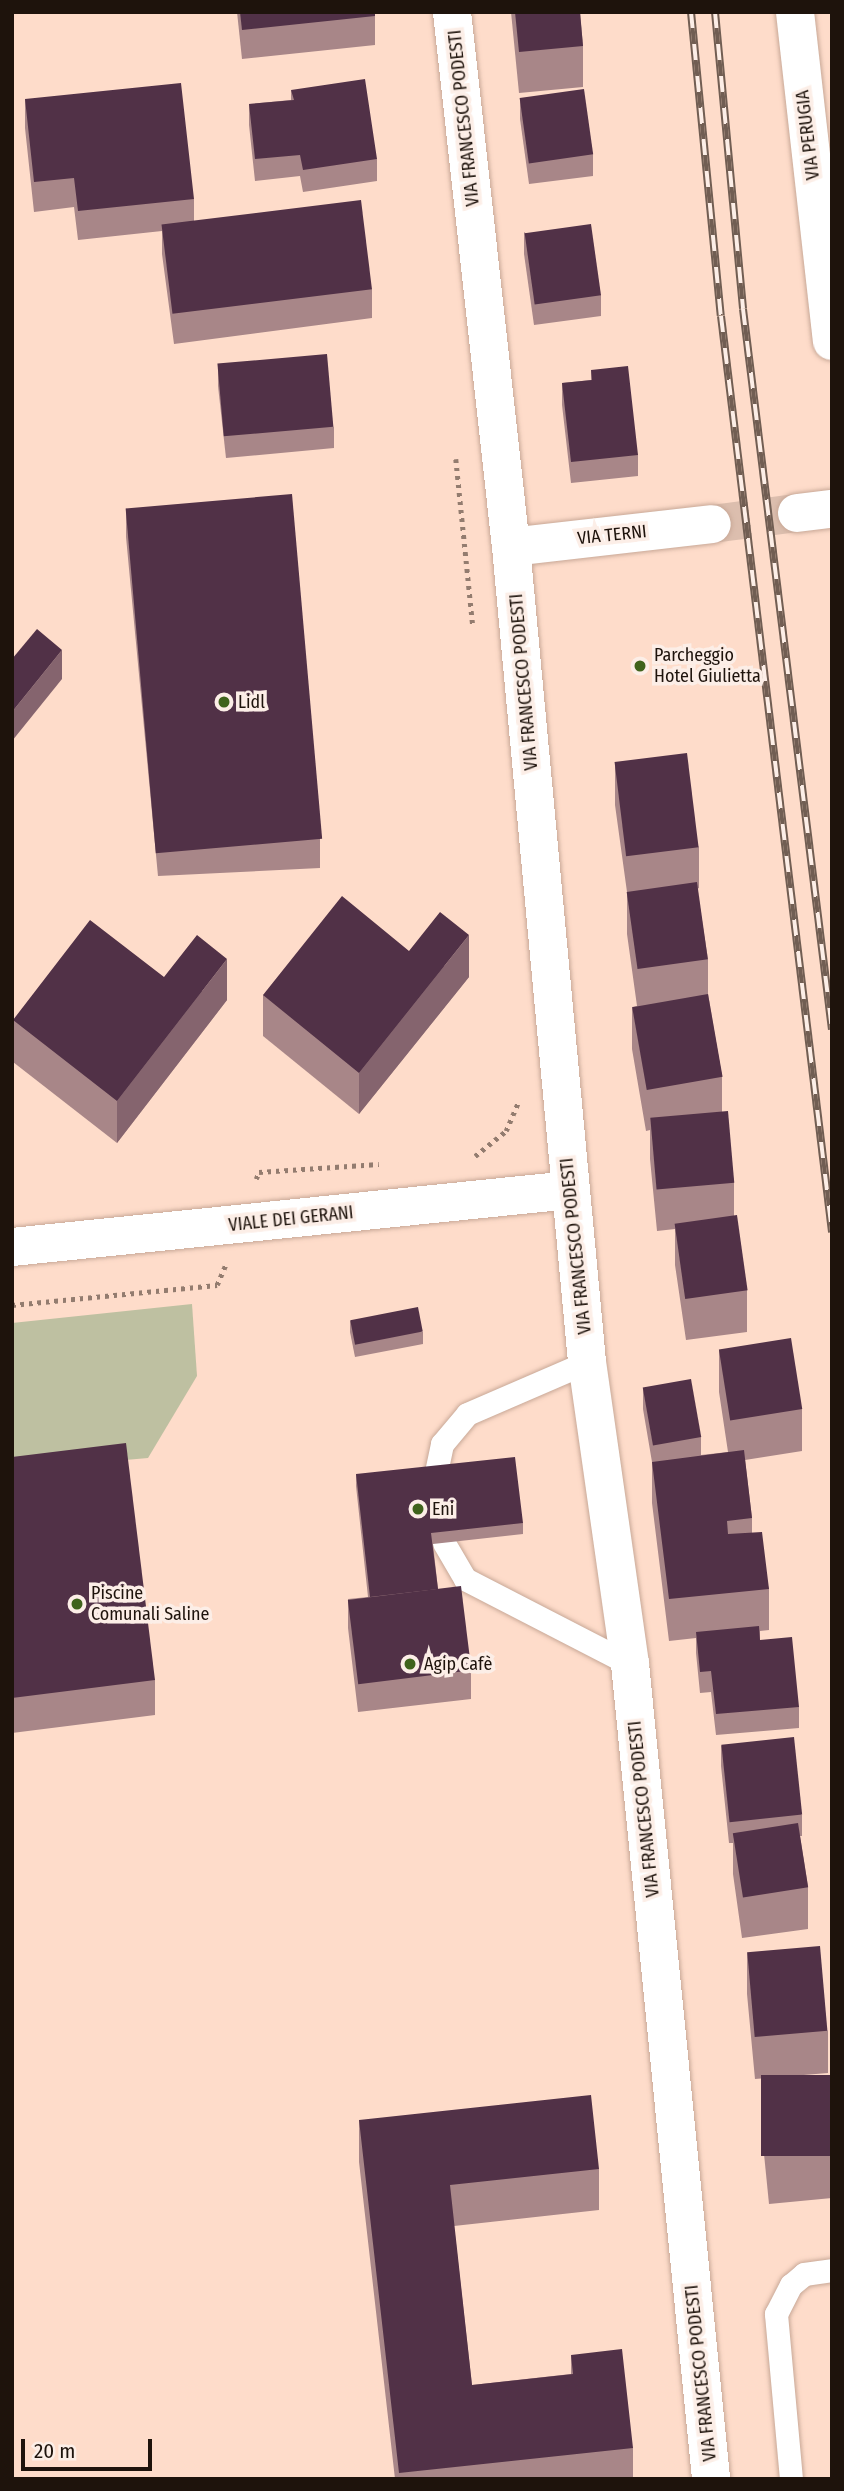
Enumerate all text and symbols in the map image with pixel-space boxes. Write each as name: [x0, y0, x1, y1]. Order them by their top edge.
street label: VIA FRANCESCO PODESTI: [444, 29, 484, 207]
street label: VIA PERUGIA: [792, 89, 824, 181]
street label: VIA TERNI: [576, 521, 648, 549]
street label: VIA FRANCESCO PODESTI: [506, 593, 542, 771]
place label: Parcheggio Hotel Giulietta: [654, 645, 761, 688]
marker: Parcheggio Hotel Giulietta: [632, 658, 648, 674]
place label: Lidl: [238, 691, 265, 713]
marker: Lidl: [216, 694, 232, 710]
street label: VIA FRANCESCO PODESTI: [556, 1157, 596, 1335]
street label: VIALE DEI GERANI: [227, 1202, 355, 1236]
place label: Eni: [432, 1498, 454, 1520]
marker: Eni: [410, 1501, 426, 1517]
place label: Piscine Comunali Saline: [91, 1583, 209, 1626]
marker: Piscine Comunali Saline: [69, 1596, 85, 1612]
place label: Agip Cafè: [424, 1653, 492, 1675]
marker: Agip Cafè: [402, 1656, 418, 1672]
street label: VIA FRANCESCO PODESTI: [624, 1720, 664, 1898]
street label: VIA FRANCESCO PODESTI: [681, 2284, 721, 2462]
scale bar: [24, 2424, 156, 2468]
text: 20 m: [34, 2438, 75, 2464]

